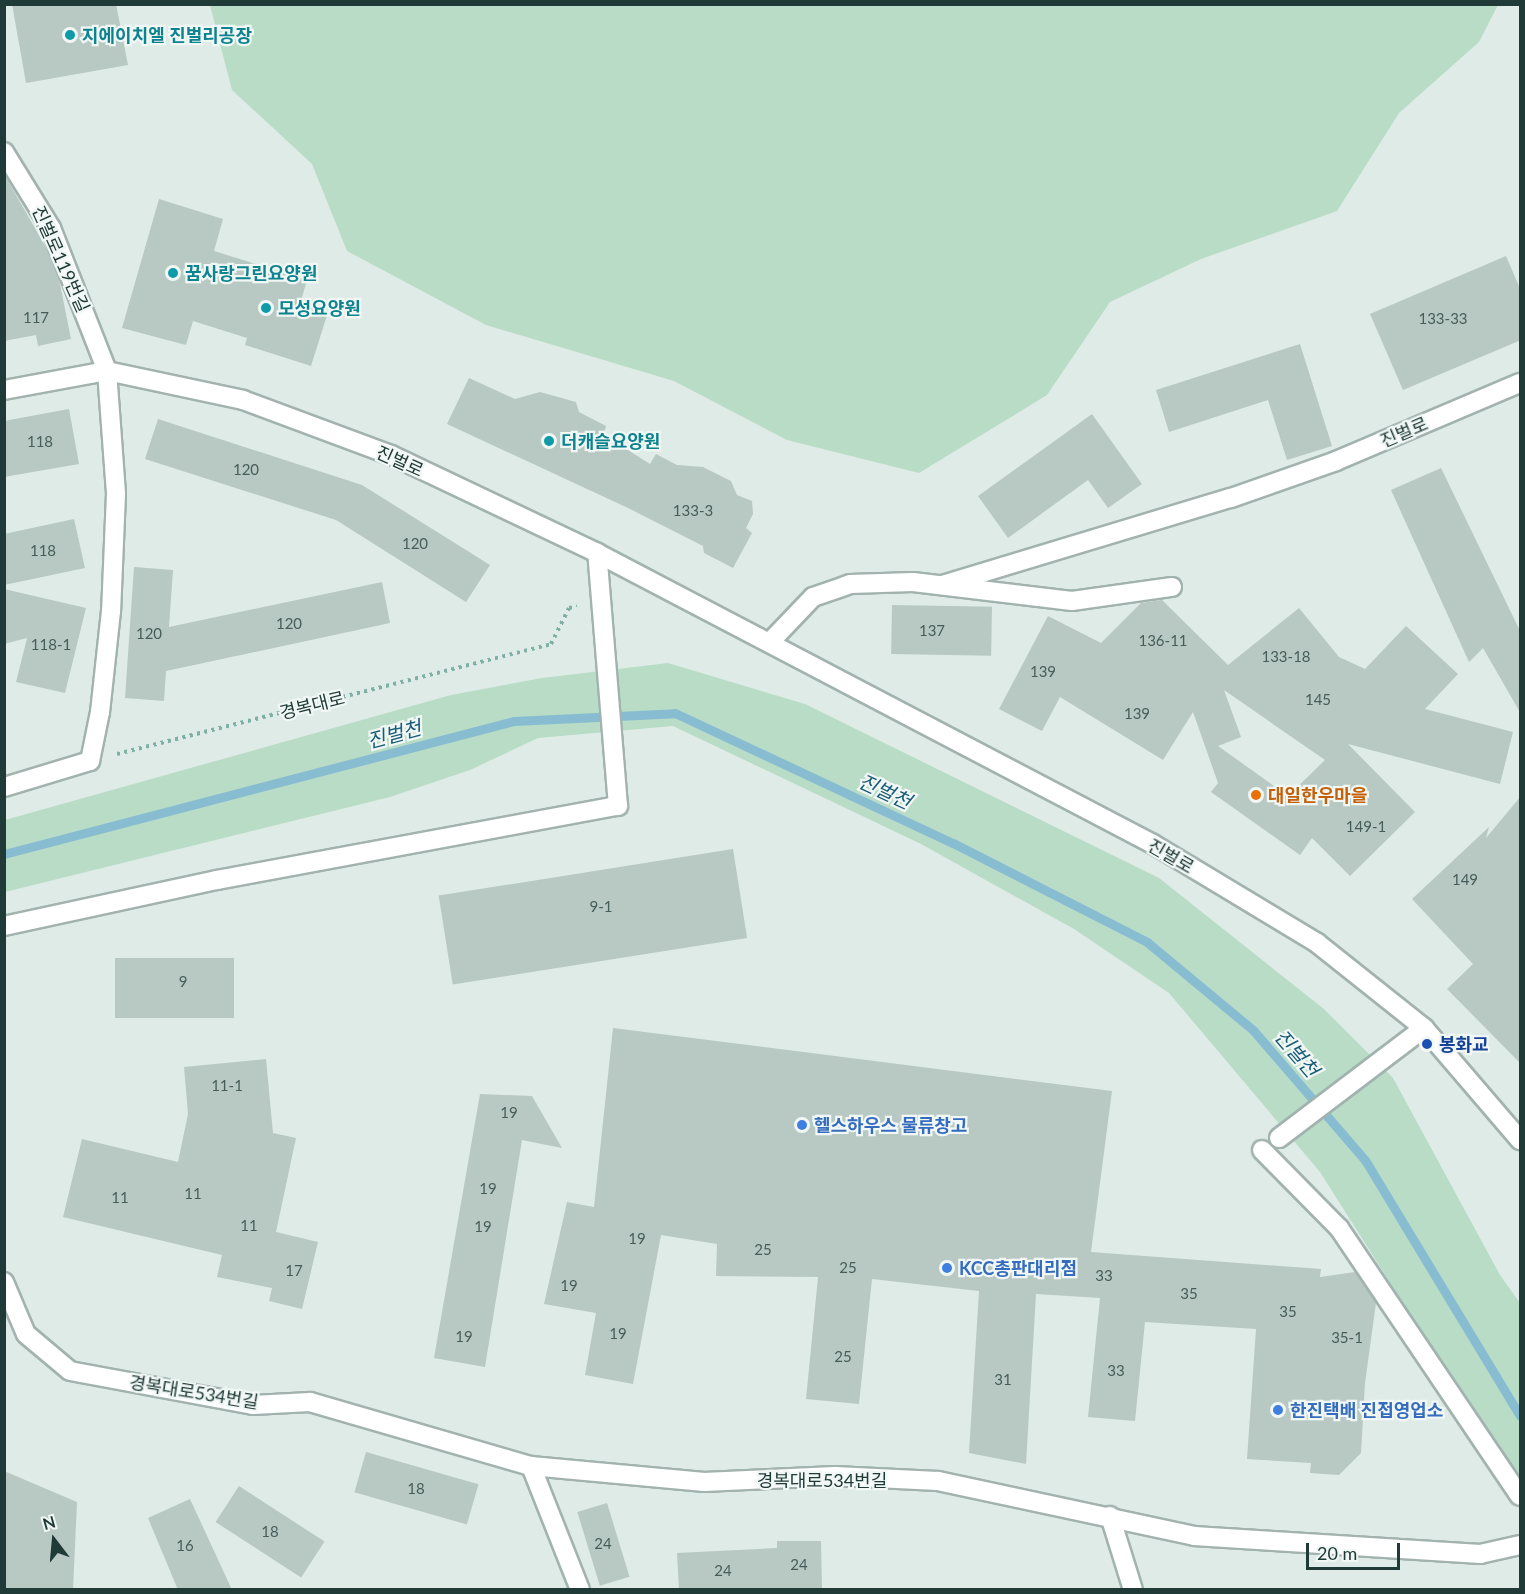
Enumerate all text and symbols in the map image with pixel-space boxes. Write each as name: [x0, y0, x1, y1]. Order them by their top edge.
place label: 지에이치엘 진벌리공장: [82, 24, 252, 46]
marker: 지에이치엘 진벌리공장: [63, 28, 77, 42]
street label: 진벌로119번길: [28, 202, 94, 316]
place label: 꿈사랑그린요양원: [185, 262, 317, 284]
marker: 꿈사랑그린요양원: [166, 266, 180, 280]
place label: 모성요양원: [278, 297, 361, 319]
marker: 모성요양원: [259, 301, 273, 315]
house number: 117: [23, 309, 49, 327]
house number: 133-33: [1418, 310, 1468, 328]
street label: 진벌로: [1377, 412, 1431, 452]
place label: 더캐슬요양원: [561, 430, 660, 452]
house number: 118: [27, 433, 53, 451]
marker: 더캐슬요양원: [542, 434, 556, 448]
street label: 진벌로: [373, 441, 427, 481]
house number: 120: [233, 461, 259, 479]
house number: 133-3: [673, 502, 713, 520]
house number: 120: [402, 535, 428, 553]
house number: 118: [30, 542, 56, 560]
house number: 120: [276, 615, 302, 633]
house number: 137: [919, 622, 945, 640]
house number: 120: [136, 625, 162, 643]
house number: 136-11: [1138, 632, 1188, 650]
house number: 118-1: [31, 636, 71, 654]
house number: 133-18: [1261, 648, 1311, 666]
house number: 139: [1030, 663, 1056, 681]
street label: 경복대로: [277, 687, 347, 723]
house number: 145: [1305, 691, 1331, 709]
house number: 139: [1124, 705, 1150, 723]
water label: 진벌천: [364, 715, 424, 753]
water label: 진벌천: [855, 768, 915, 814]
place label: 대일한우마을: [1268, 784, 1367, 806]
marker: 대일한우마을: [1249, 788, 1263, 802]
house number: 149-1: [1346, 818, 1386, 836]
street label: 진벌로: [1144, 834, 1198, 878]
house number: 149: [1452, 871, 1478, 889]
house number: 9-1: [590, 898, 612, 916]
house number: 9: [179, 973, 187, 991]
water label: 진벌천: [1270, 1024, 1324, 1082]
place label: 봉화교: [1439, 1033, 1489, 1055]
marker: 봉화교: [1420, 1037, 1434, 1051]
house number: 11-1: [211, 1077, 243, 1095]
house number: 19: [500, 1104, 518, 1122]
place label: 헬스하우스 물류창고: [814, 1114, 967, 1136]
marker: 헬스하우스 물류창고: [795, 1118, 809, 1132]
house number: 19: [479, 1180, 497, 1198]
house number: 11: [184, 1185, 202, 1203]
house number: 11: [111, 1189, 129, 1207]
house number: 11: [240, 1217, 258, 1235]
house number: 19: [474, 1218, 492, 1236]
house number: 19: [628, 1230, 646, 1248]
house number: 25: [754, 1241, 772, 1259]
place label: KCC총판대리점: [959, 1257, 1077, 1279]
house number: 25: [839, 1259, 857, 1277]
marker: KCC총판대리점: [940, 1261, 954, 1275]
house number: 17: [285, 1262, 303, 1280]
house number: 33: [1095, 1267, 1113, 1285]
house number: 19: [560, 1277, 578, 1295]
house number: 35: [1180, 1285, 1198, 1303]
house number: 35: [1279, 1303, 1297, 1321]
house number: 19: [609, 1325, 627, 1343]
house number: 19: [455, 1328, 473, 1346]
house number: 35-1: [1331, 1329, 1363, 1347]
house number: 25: [834, 1348, 852, 1366]
house number: 33: [1107, 1362, 1125, 1380]
street label: 경복대로534번길: [128, 1371, 260, 1413]
house number: 31: [994, 1371, 1012, 1389]
place label: 한진택배 진접영업소: [1290, 1399, 1443, 1421]
marker: 한진택배 진접영업소: [1271, 1403, 1285, 1417]
street label: 경복대로534번길: [757, 1469, 887, 1491]
house number: 18: [407, 1480, 425, 1498]
north arrow: [24, 1510, 84, 1570]
text: N: [40, 1511, 57, 1533]
house number: 18: [261, 1523, 279, 1541]
scale bar: [1309, 1531, 1404, 1569]
house number: 24: [594, 1535, 612, 1553]
house number: 16: [176, 1537, 194, 1555]
text: 20 m: [1317, 1542, 1357, 1564]
house number: 24: [790, 1556, 808, 1574]
house number: 24: [714, 1562, 732, 1580]

